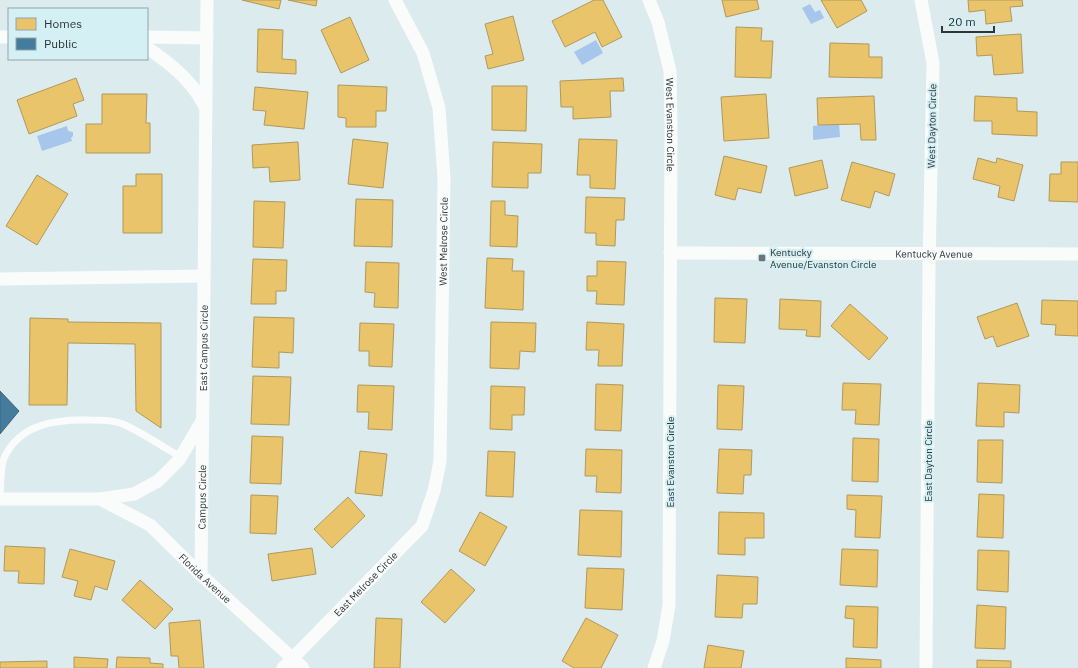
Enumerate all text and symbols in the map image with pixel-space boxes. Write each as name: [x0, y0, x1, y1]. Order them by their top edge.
legend: [8, 8, 148, 60]
scale bar: [942, 8, 994, 34]
text: 20 m: [948, 14, 976, 29]
text: Homes: [44, 16, 82, 31]
text: Public: [44, 36, 77, 51]
street label: West Evanston Circle: [664, 78, 678, 172]
street label: West Dayton Circle: [925, 83, 939, 168]
street label: West Melrose Circle: [436, 196, 450, 286]
place label: Kentucky Avenue/Evanston Circle: [770, 246, 877, 271]
street label: Kentucky Avenue: [895, 247, 973, 260]
marker: Kentucky Avenue/Evanston Circle: [757, 253, 767, 263]
street label: East Campus Circle: [196, 304, 210, 391]
street label: East Evanston Circle: [664, 416, 677, 508]
street label: East Dayton Circle: [922, 420, 935, 502]
street label: Campus Circle: [195, 464, 209, 529]
street label: East Melrose Circle: [331, 548, 401, 619]
street label: Florida Avenue: [176, 551, 234, 606]

